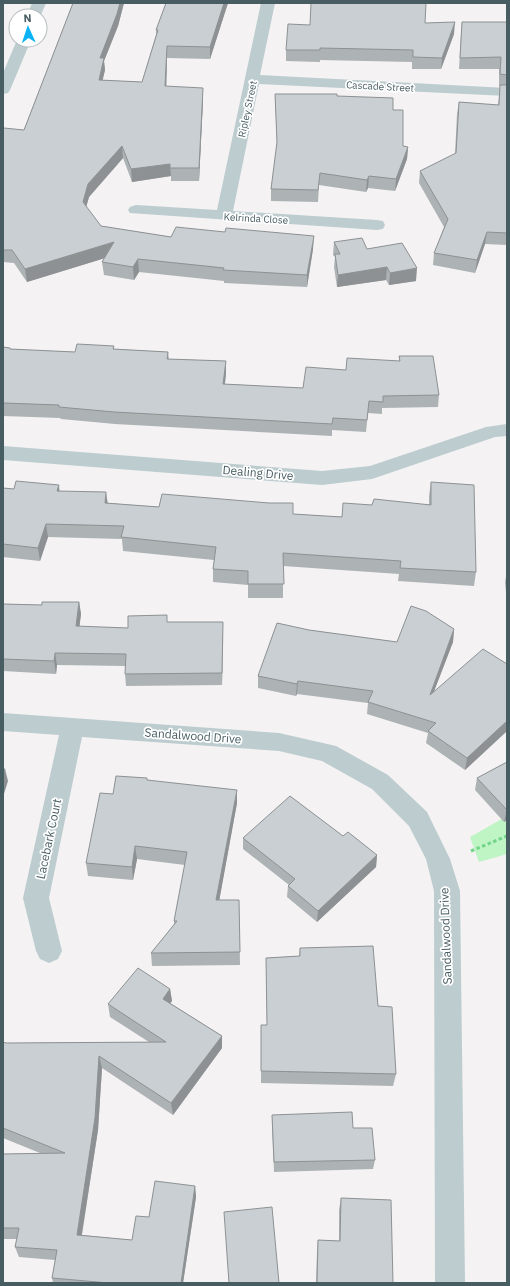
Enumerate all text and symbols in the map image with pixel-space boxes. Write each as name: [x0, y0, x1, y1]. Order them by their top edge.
north arrow: [8, 8, 48, 48]
text: N: [23, 11, 32, 25]
street label: Cascade Street: [346, 78, 415, 95]
street label: Ripley Street: [235, 79, 260, 139]
street label: Kelrinda Close: [223, 210, 289, 227]
street label: Dealing Drive: [222, 462, 295, 483]
street label: Sandalwood Drive: [144, 725, 242, 746]
street label: Lacebark Court: [33, 797, 64, 880]
street label: Sandalwood Drive: [436, 887, 455, 985]

